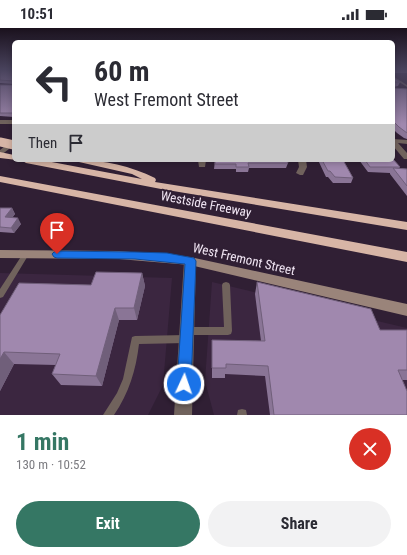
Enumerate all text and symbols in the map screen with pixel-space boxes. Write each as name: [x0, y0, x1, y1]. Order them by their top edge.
text: 10:51: [20, 5, 54, 23]
text: 60 m: [94, 55, 150, 88]
icon: left: [28, 56, 80, 108]
text: West Fremont Street: [94, 89, 239, 110]
icon: arrive: [65, 132, 87, 154]
text: Then: [28, 134, 57, 152]
street label: Westside Freeway: [159, 188, 253, 220]
pin: [40, 213, 74, 254]
icon: arrive: [46, 219, 68, 241]
street label: West Fremont Street: [191, 240, 297, 278]
position arrow: [163, 363, 205, 405]
text: 1 min: [16, 428, 69, 456]
button: close: [349, 428, 391, 470]
text: 130 m · 10:52: [16, 457, 86, 472]
button: Exit: [16, 501, 200, 547]
button: Share: [208, 501, 391, 547]

